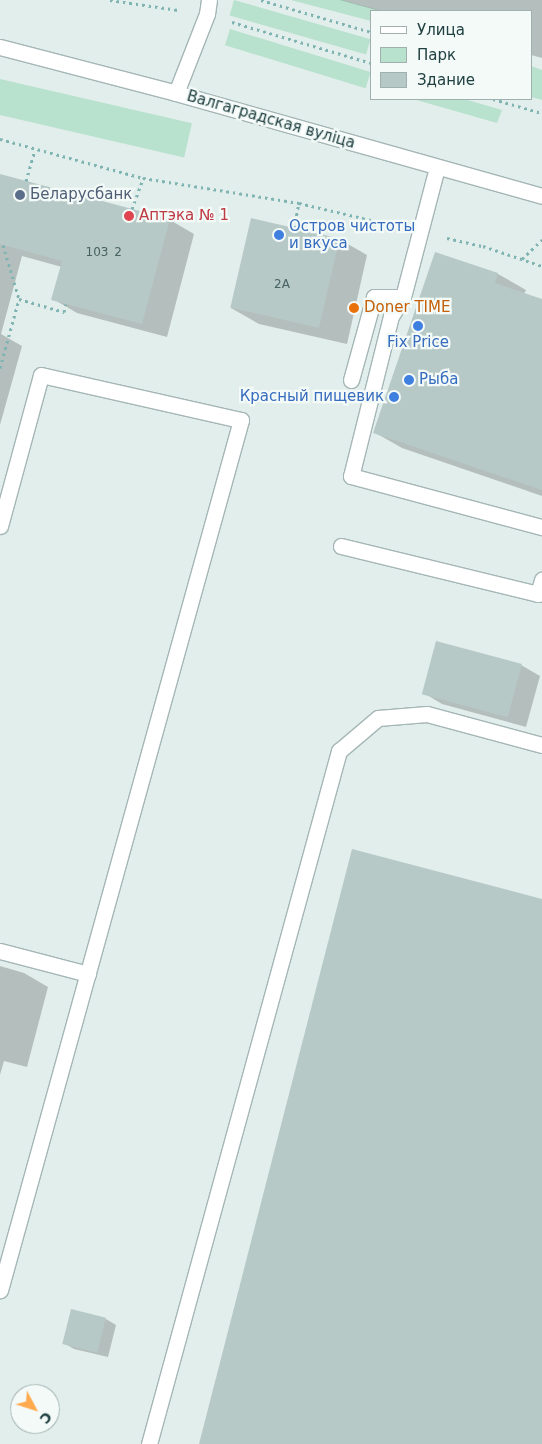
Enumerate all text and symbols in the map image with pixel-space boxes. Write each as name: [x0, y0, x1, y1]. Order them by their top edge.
legend: [370, 10, 532, 100]
text: Улица: [417, 21, 465, 39]
text: Парк: [417, 46, 456, 64]
text: Здание: [417, 71, 475, 89]
street label: Валгаградская вуліца: [185, 87, 357, 153]
place label: Беларусбанк: [30, 186, 132, 204]
marker: Беларусбанк: [14, 189, 26, 201]
place label: Аптэка № 1: [139, 207, 229, 225]
marker: Аптэка № 1: [123, 210, 135, 222]
place label: Остров чистоты и вкуса: [289, 217, 415, 252]
marker: Остров чистоты и вкуса: [273, 229, 285, 241]
house number: 103: [86, 246, 108, 260]
house number: 2: [114, 246, 122, 260]
house number: 2А: [274, 278, 290, 292]
place label: Doner TIME: [364, 299, 450, 317]
marker: Doner TIME: [348, 302, 360, 314]
marker: Fix Price: [412, 320, 424, 332]
place label: Fix Price: [387, 334, 449, 352]
place label: Рыба: [419, 371, 458, 389]
marker: Рыба: [403, 374, 415, 386]
place label: Красный пищевик: [240, 388, 384, 406]
marker: Красный пищевик: [388, 391, 400, 403]
north arrow: [10, 1384, 60, 1434]
text: С: [36, 1409, 55, 1427]

